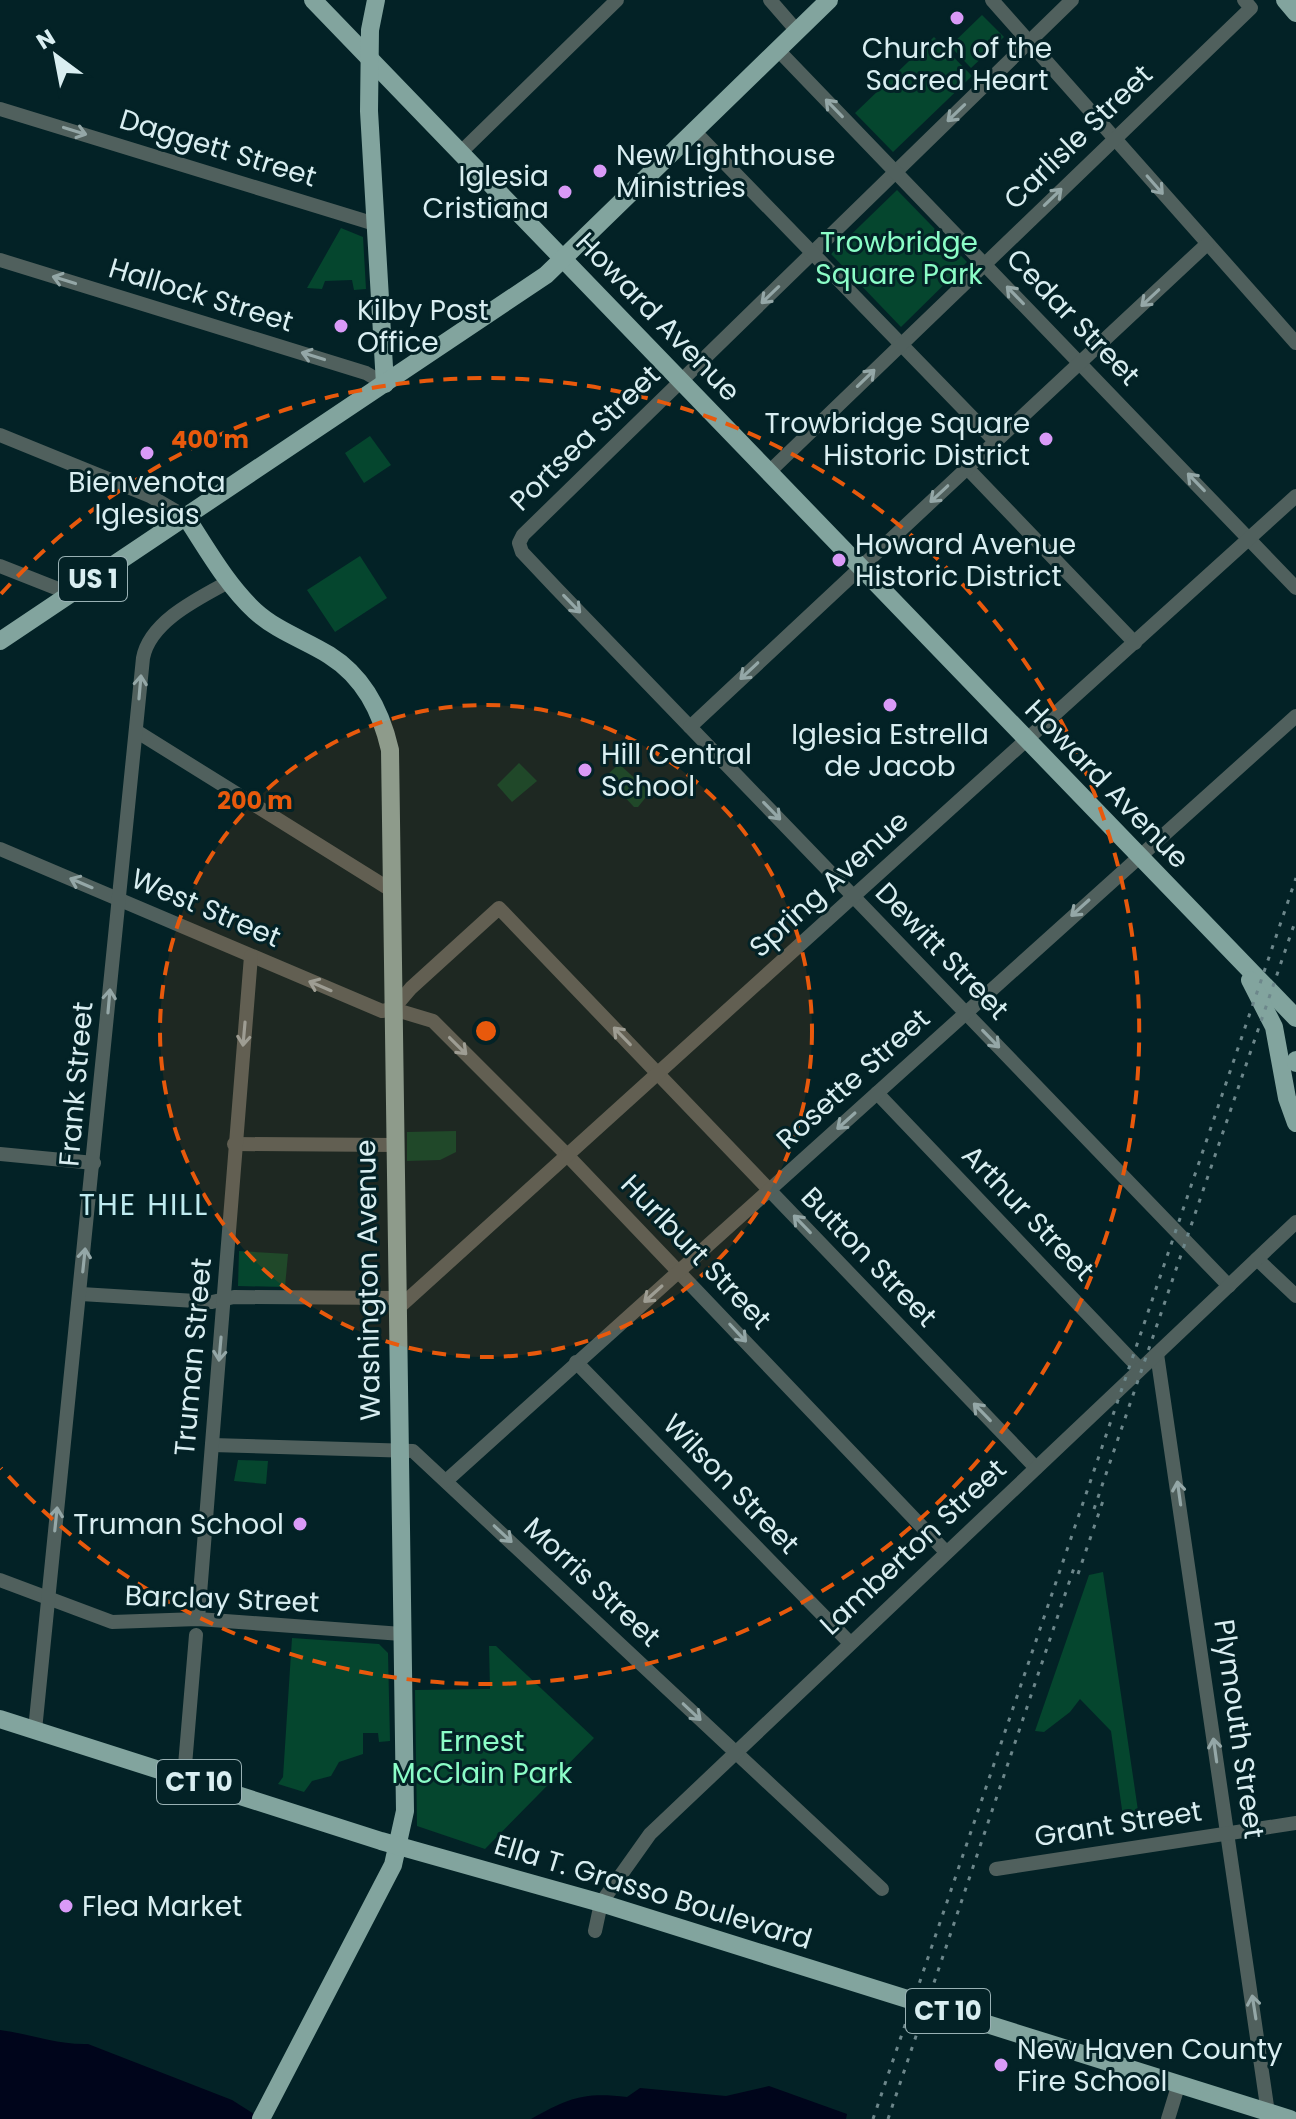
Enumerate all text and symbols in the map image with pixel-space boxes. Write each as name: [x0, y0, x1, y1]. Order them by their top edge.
marker: Church of the Sacred Heart: [948, 9, 966, 27]
north arrow: [16, 16, 96, 96]
text: N: [30, 22, 61, 57]
place label: Church of the Sacred Heart: [862, 29, 1052, 100]
street label: Carlisle Street: [995, 56, 1161, 218]
one-way arrow: [825, 98, 844, 118]
street label: Daggett Street: [115, 100, 321, 196]
one-way arrow: [946, 104, 966, 123]
one-way arrow: [61, 124, 87, 139]
place label: New Lighthouse Ministries: [616, 136, 835, 207]
place label: Iglesia Cristiana: [423, 157, 549, 228]
marker: New Lighthouse Ministries: [591, 162, 609, 180]
one-way arrow: [1145, 174, 1163, 194]
marker: Iglesia Cristiana: [556, 183, 574, 201]
one-way arrow: [1043, 188, 1063, 207]
park label: Trowbridge Square Park: [815, 223, 983, 294]
street label: Howard Avenue: [567, 224, 749, 410]
street label: Cedar Street: [998, 240, 1148, 394]
street label: Hallock Street: [104, 248, 298, 342]
one-way arrow: [52, 272, 78, 287]
one-way arrow: [761, 285, 780, 304]
one-way arrow: [1006, 286, 1025, 305]
one-way arrow: [1140, 288, 1160, 307]
place label: Kilby Post Office: [357, 291, 489, 362]
marker: Kilby Post Office: [332, 317, 350, 335]
one-way arrow: [300, 348, 325, 363]
street label: Portsea Street: [501, 356, 669, 520]
one-way arrow: [856, 369, 875, 388]
place label: Trowbridge Square Historic District: [765, 404, 1030, 475]
text: 400 m: [171, 423, 249, 456]
marker: Trowbridge Square Historic District: [1037, 430, 1055, 448]
marker: Bienvenota Iglesias: [138, 444, 156, 462]
place label: Bienvenota Iglesias: [68, 463, 226, 534]
one-way arrow: [1186, 472, 1205, 492]
one-way arrow: [930, 484, 950, 502]
place label: Howard Avenue Historic District: [855, 525, 1076, 596]
marker: Howard Avenue Historic District: [830, 551, 848, 569]
road number: US 1: [59, 557, 127, 601]
one-way arrow: [562, 594, 581, 614]
one-way arrow: [740, 662, 760, 680]
one-way arrow: [133, 674, 148, 701]
street label: Howard Avenue: [1016, 691, 1198, 877]
marker: Iglesia Estrella de Jacob: [881, 696, 899, 714]
place label: Iglesia Estrella de Jacob: [791, 715, 989, 786]
place label: Hill Central School: [601, 735, 752, 806]
marker: Hill Central School: [576, 761, 594, 779]
text: 200 m: [217, 784, 293, 817]
one-way arrow: [762, 801, 780, 821]
street label: Spring Avenue: [741, 802, 917, 966]
street label: West Street: [125, 859, 287, 957]
one-way arrow: [69, 874, 94, 889]
street label: Dewitt Street: [867, 874, 1017, 1028]
one-way arrow: [1071, 899, 1091, 917]
one-way arrow: [308, 977, 333, 992]
one-way arrow: [102, 988, 117, 1015]
street label: Frank Street: [49, 1000, 103, 1168]
street label: Rosette Street: [768, 1000, 938, 1158]
centre of rings: [472, 1017, 500, 1045]
one-way arrow: [236, 1020, 251, 1047]
one-way arrow: [613, 1026, 632, 1046]
one-way arrow: [981, 1029, 1000, 1048]
one-way arrow: [448, 1037, 468, 1056]
one-way arrow: [837, 1111, 857, 1129]
street label: Arthur Street: [953, 1136, 1103, 1290]
street label: Washington Avenue: [346, 1139, 390, 1421]
street label: Hurlburt Street: [612, 1166, 780, 1338]
street label: Button Street: [792, 1178, 946, 1336]
district label: THE HILL: [79, 1183, 209, 1226]
one-way arrow: [793, 1215, 812, 1234]
one-way arrow: [77, 1247, 92, 1274]
street label: Truman Street: [165, 1256, 221, 1458]
one-way arrow: [643, 1285, 663, 1303]
one-way arrow: [728, 1323, 747, 1343]
one-way arrow: [213, 1335, 228, 1362]
one-way arrow: [973, 1403, 992, 1422]
street label: Wilson Street: [654, 1405, 808, 1563]
street label: Lamberton Street: [811, 1450, 1015, 1644]
one-way arrow: [1171, 1481, 1186, 1506]
place label: Truman School: [73, 1505, 284, 1544]
one-way arrow: [49, 1506, 64, 1533]
street label: Morris Street: [515, 1508, 669, 1656]
marker: Truman School: [291, 1515, 309, 1533]
one-way arrow: [492, 1525, 512, 1543]
street label: Barclay Street: [124, 1576, 320, 1622]
street label: Plymouth Street: [1204, 1617, 1274, 1841]
one-way arrow: [682, 1702, 702, 1721]
park label: Ernest McClain Park: [392, 1722, 573, 1793]
one-way arrow: [1207, 1738, 1222, 1764]
road number: CT 10: [157, 1760, 241, 1804]
street label: Grant Street: [1032, 1792, 1204, 1856]
street label: Ella T. Grasso Boulevard: [489, 1825, 817, 1959]
place label: Flea Market: [82, 1887, 242, 1926]
marker: Flea Market: [57, 1897, 75, 1915]
road number: CT 10: [906, 1989, 990, 2033]
one-way arrow: [1246, 1995, 1261, 2021]
place label: New Haven County Fire School: [1017, 2030, 1283, 2101]
marker: New Haven County Fire School: [992, 2056, 1010, 2074]

